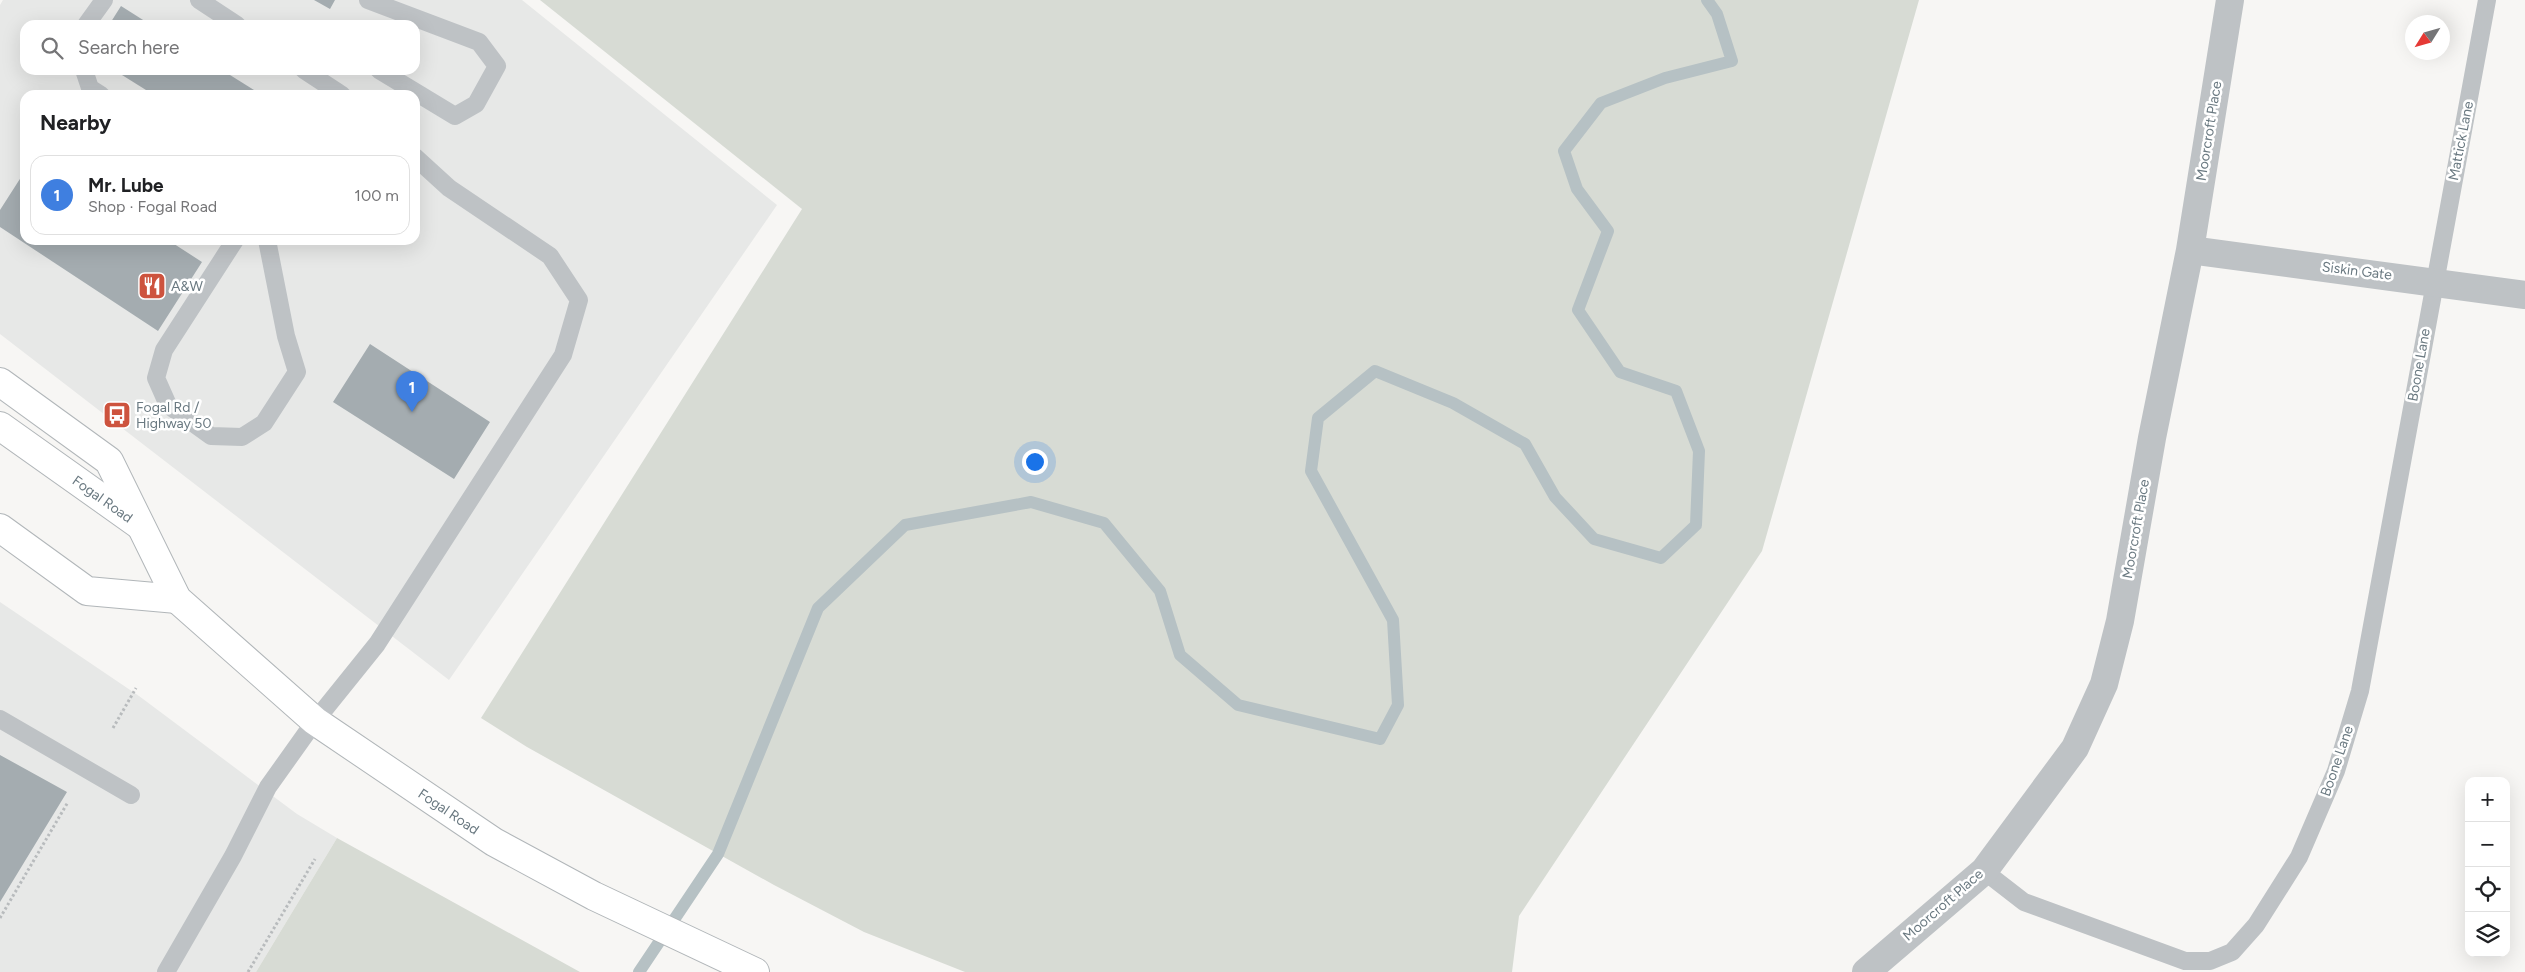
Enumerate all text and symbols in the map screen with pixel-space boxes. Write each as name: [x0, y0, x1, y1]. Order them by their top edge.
north arrow: [2405, 15, 2450, 60]
search box: [20, 20, 420, 75]
icon: search: [38, 34, 66, 62]
text: Search here: [78, 36, 180, 59]
street label: Moorcroft Place: [2193, 80, 2225, 182]
street label: Mattick Lane: [2445, 100, 2477, 182]
text: Nearby: [40, 110, 111, 135]
text: Mr. Lube: [88, 174, 164, 197]
text: 1: [54, 186, 60, 205]
text: 100 m: [354, 186, 399, 205]
text: Shop · Fogal Road: [88, 197, 217, 216]
street label: Siskin Gate: [2321, 258, 2393, 284]
restaurant icon: A&W: [137, 271, 167, 301]
place label: A&W: [171, 278, 203, 295]
street label: Boone Lane: [2404, 327, 2434, 403]
pin: 1: [396, 371, 428, 412]
place label: Fogal Rd / Highway 50: [136, 399, 211, 432]
bus stop icon: Fogal Rd / Highway 50: [102, 400, 132, 430]
your location: [1022, 449, 1048, 475]
street label: Fogal Road: [69, 472, 136, 526]
street label: Moorcroft Place: [2119, 478, 2153, 580]
street label: Boone Lane: [2317, 723, 2357, 799]
map controls: [2465, 777, 2510, 957]
button: +: [2465, 777, 2510, 822]
street label: Fogal Road: [415, 785, 482, 838]
button: −: [2465, 822, 2510, 867]
street label: Moorcroft Place: [1899, 865, 1987, 944]
button: locate: [2465, 867, 2510, 912]
button: layers: [2465, 912, 2510, 957]

